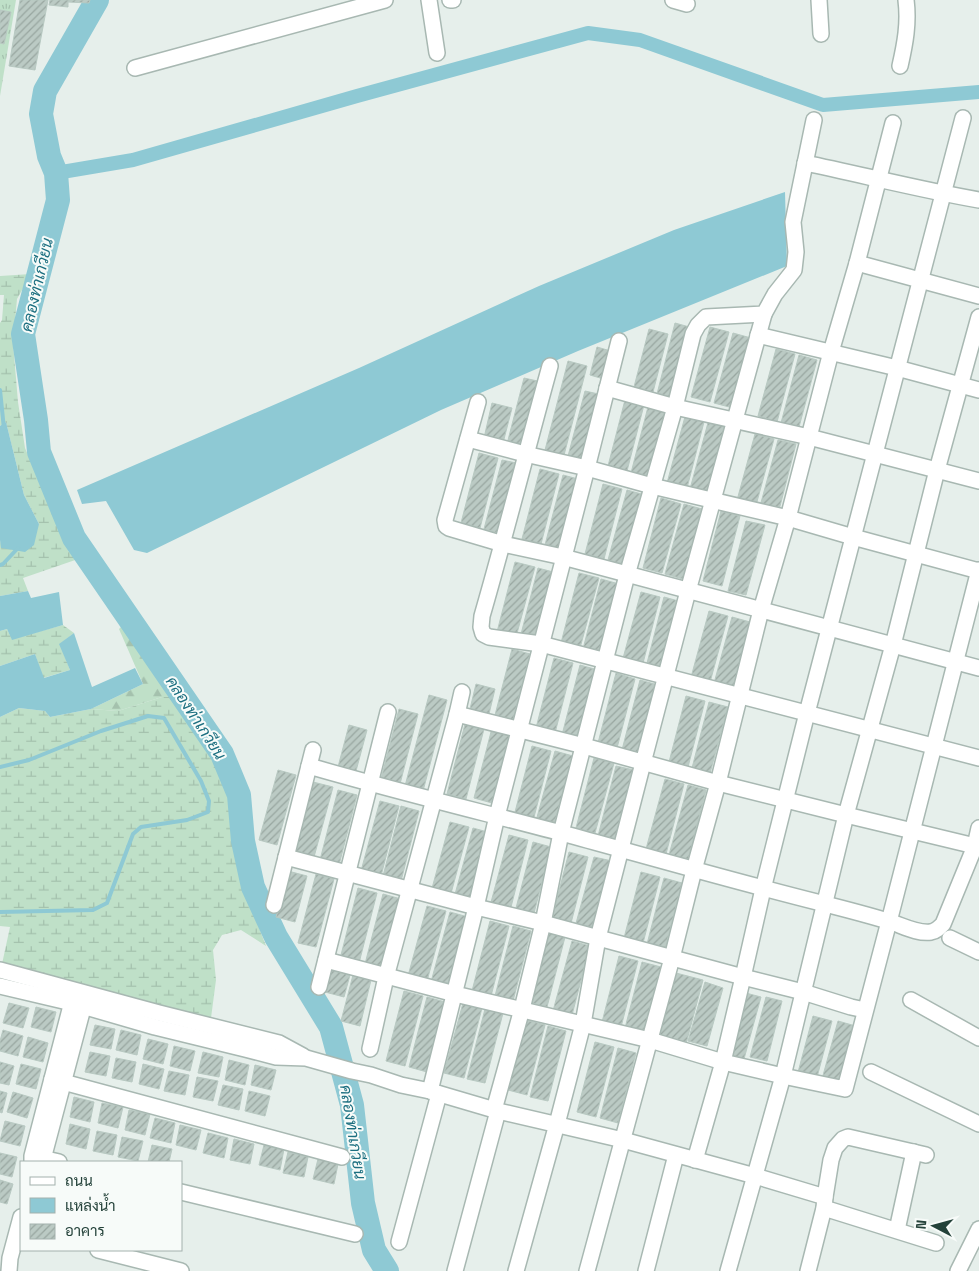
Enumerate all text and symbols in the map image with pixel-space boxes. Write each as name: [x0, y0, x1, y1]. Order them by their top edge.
water label: คลองท่าเกวียน: [15, 236, 58, 334]
water label: คลองท่าเกวียน: [161, 672, 232, 764]
water label: คลองท่าเกวียน: [335, 1083, 372, 1181]
legend: [20, 1161, 182, 1251]
text: ถนน: [65, 1171, 93, 1190]
text: แหล่งน้ำ: [65, 1193, 116, 1215]
north arrow: [909, 1201, 959, 1251]
text: N: [912, 1219, 931, 1230]
text: อาคาร: [65, 1221, 105, 1240]

